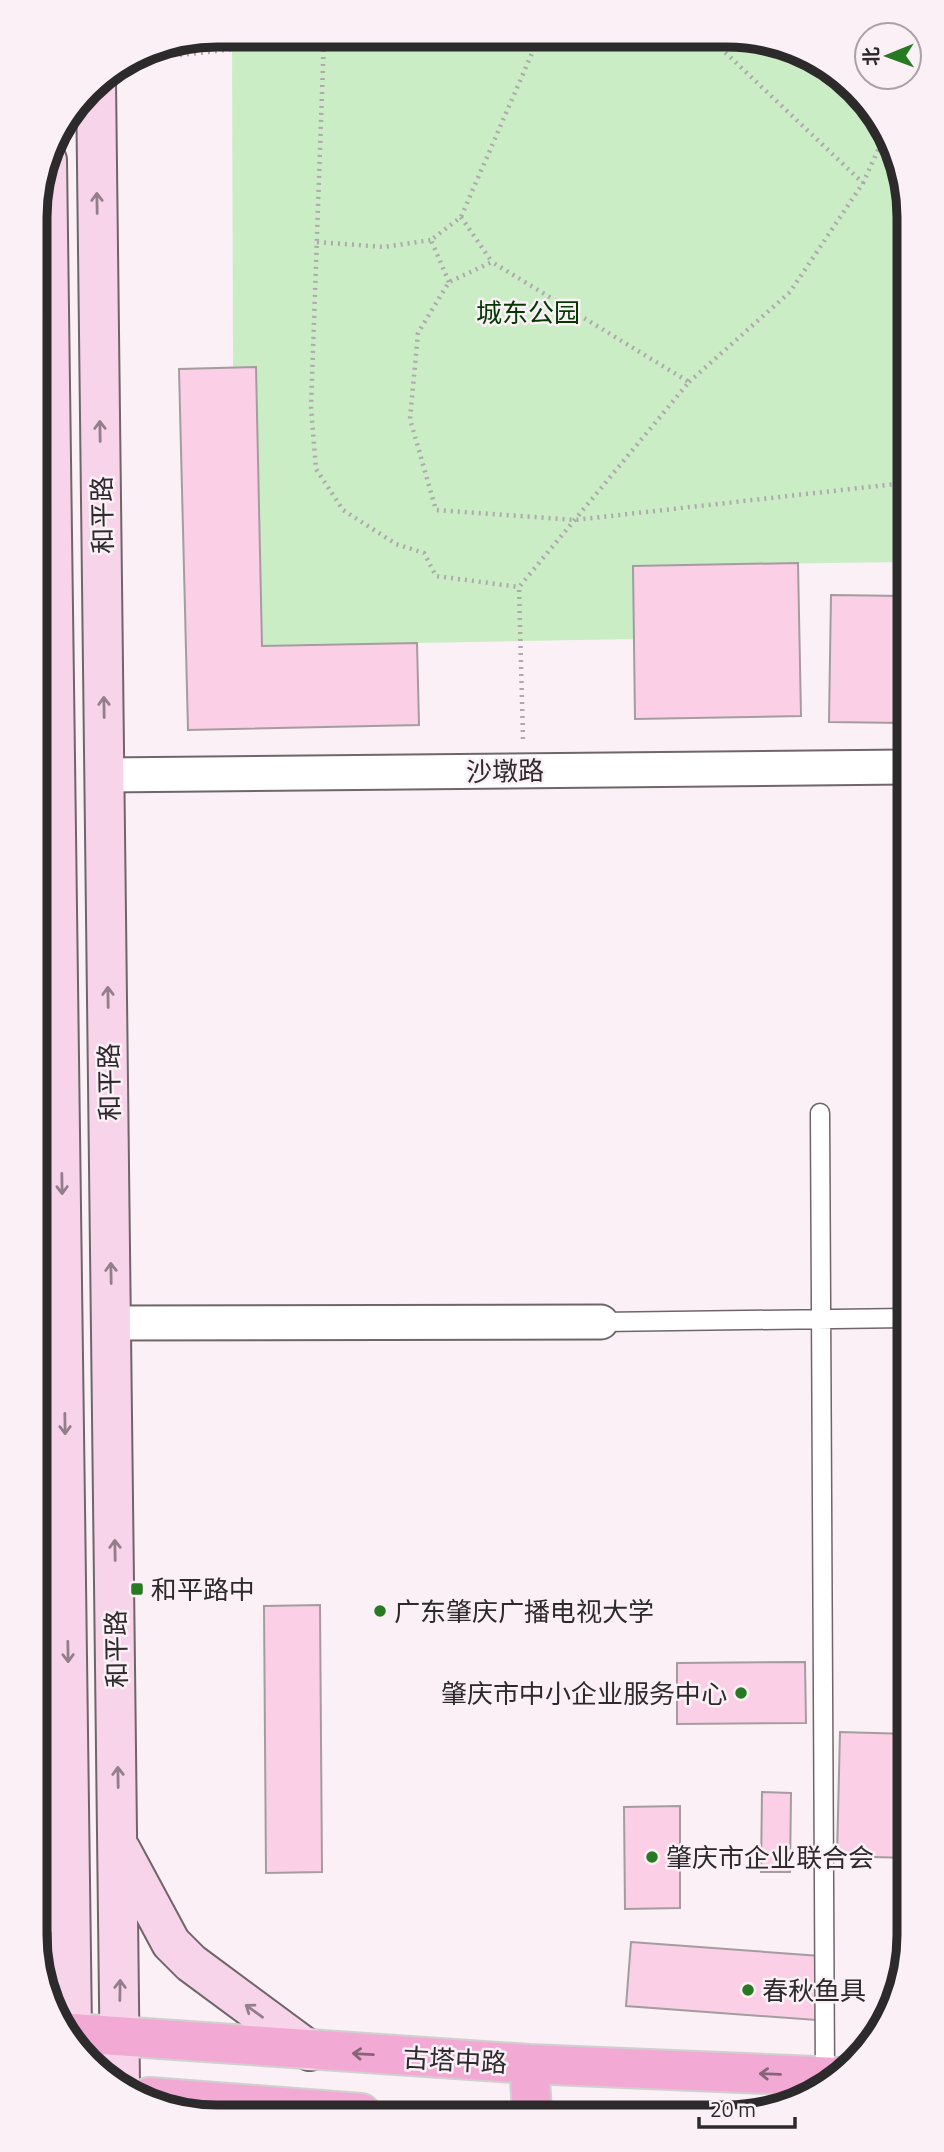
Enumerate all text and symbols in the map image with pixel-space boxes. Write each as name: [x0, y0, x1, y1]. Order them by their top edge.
north arrow: [853, 21, 923, 91]
text: 北: [856, 47, 885, 66]
one-way arrow: [91, 192, 104, 215]
park label: 城东公园: [476, 293, 580, 332]
one-way arrow: [94, 420, 107, 443]
street label: 和平路: [82, 476, 122, 554]
one-way arrow: [97, 696, 111, 719]
street label: 沙墩路: [466, 751, 544, 791]
one-way arrow: [101, 985, 115, 1008]
street label: 和平路: [89, 1043, 129, 1121]
one-way arrow: [55, 1172, 69, 1195]
one-way arrow: [104, 1262, 118, 1285]
one-way arrow: [58, 1413, 72, 1436]
one-way arrow: [108, 1538, 122, 1561]
place label: 和平路中: [151, 1570, 255, 1609]
marker: 和平路中: [129, 1581, 145, 1597]
place label: 广东肇庆广播电视大学: [394, 1592, 654, 1631]
marker: 广东肇庆广播电视大学: [372, 1603, 388, 1619]
street label: 和平路: [96, 1610, 136, 1688]
one-way arrow: [62, 1640, 75, 1663]
place label: 肇庆市中小企业服务中心: [441, 1674, 727, 1713]
marker: 肇庆市中小企业服务中心: [733, 1685, 749, 1701]
one-way arrow: [111, 1766, 124, 1789]
place label: 肇庆市企业联合会: [666, 1838, 874, 1877]
marker: 肇庆市企业联合会: [644, 1849, 660, 1865]
place label: 春秋鱼具: [762, 1971, 866, 2010]
one-way arrow: [113, 1979, 126, 2002]
marker: 春秋鱼具: [740, 1982, 756, 1998]
one-way arrow: [245, 2004, 264, 2018]
street label: 古塔中路: [402, 2038, 508, 2082]
one-way arrow: [352, 2047, 374, 2060]
one-way arrow: [758, 2068, 781, 2081]
scale bar: [699, 2086, 795, 2130]
text: 20 m: [710, 2093, 756, 2125]

